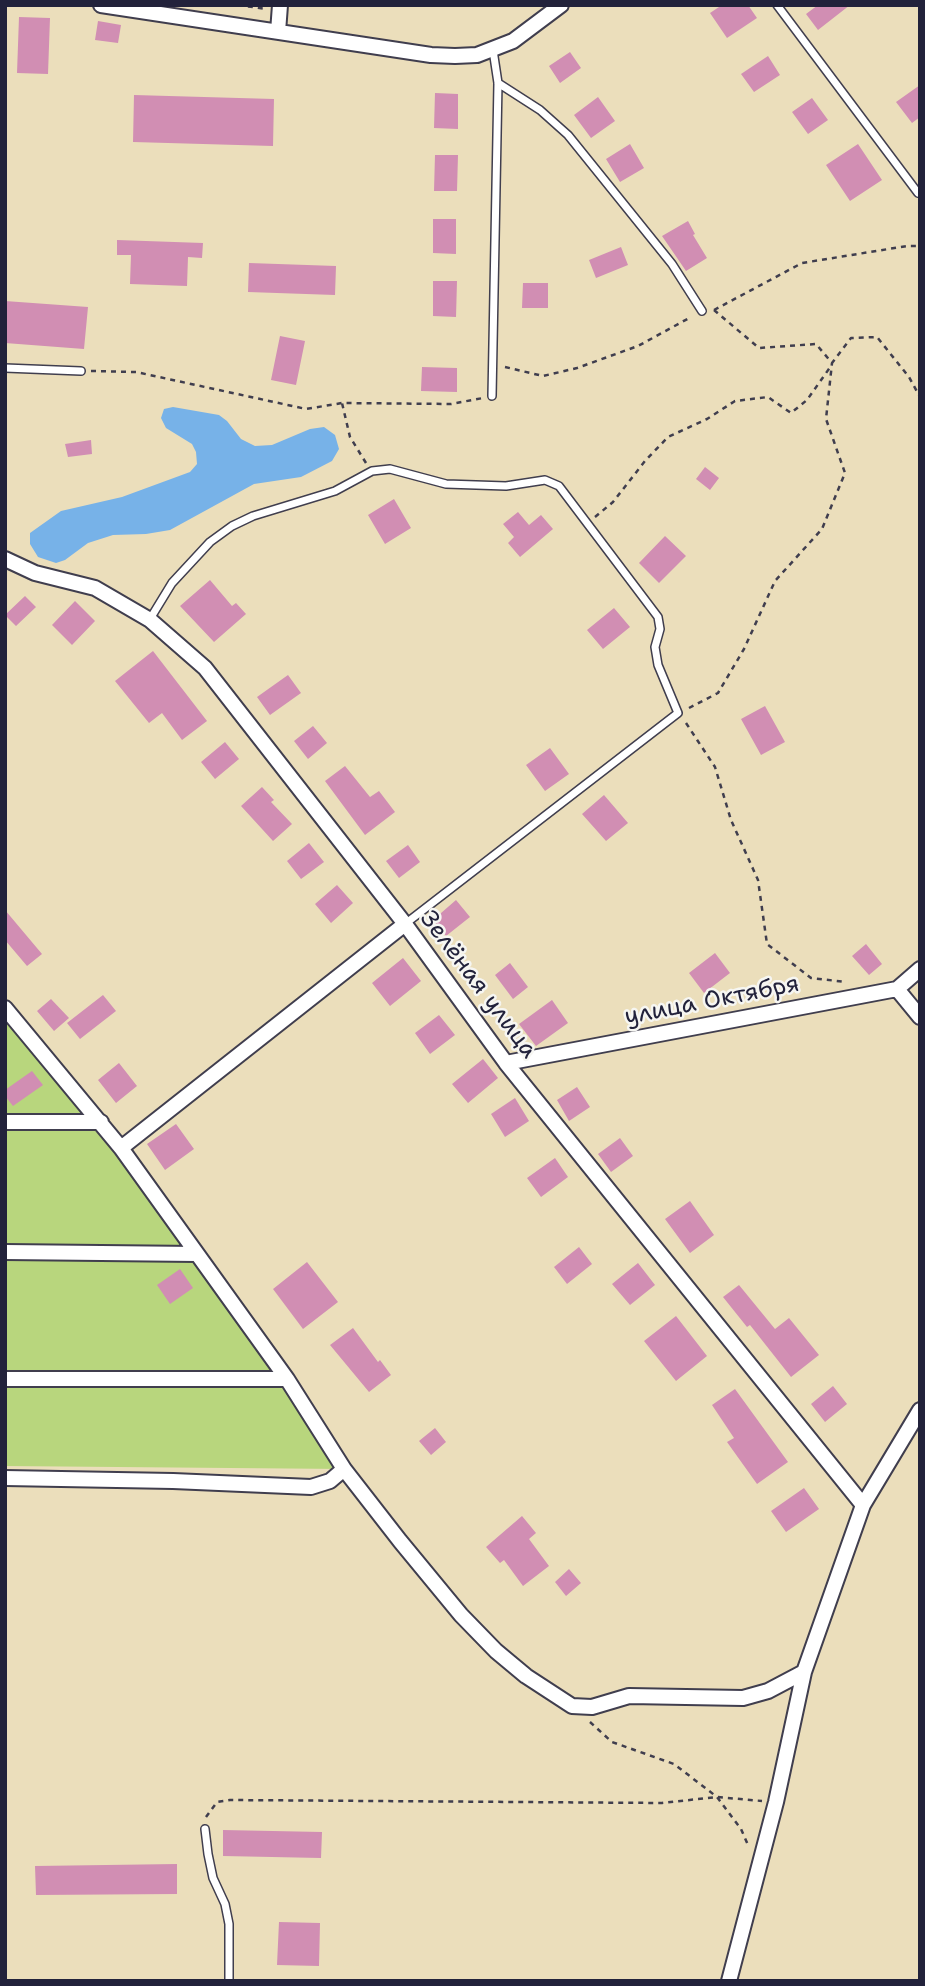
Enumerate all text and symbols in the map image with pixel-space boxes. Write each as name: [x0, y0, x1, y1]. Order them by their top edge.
street label: Зелёная улица: [413, 906, 543, 1064]
street label: улица Октября: [622, 970, 802, 1032]

